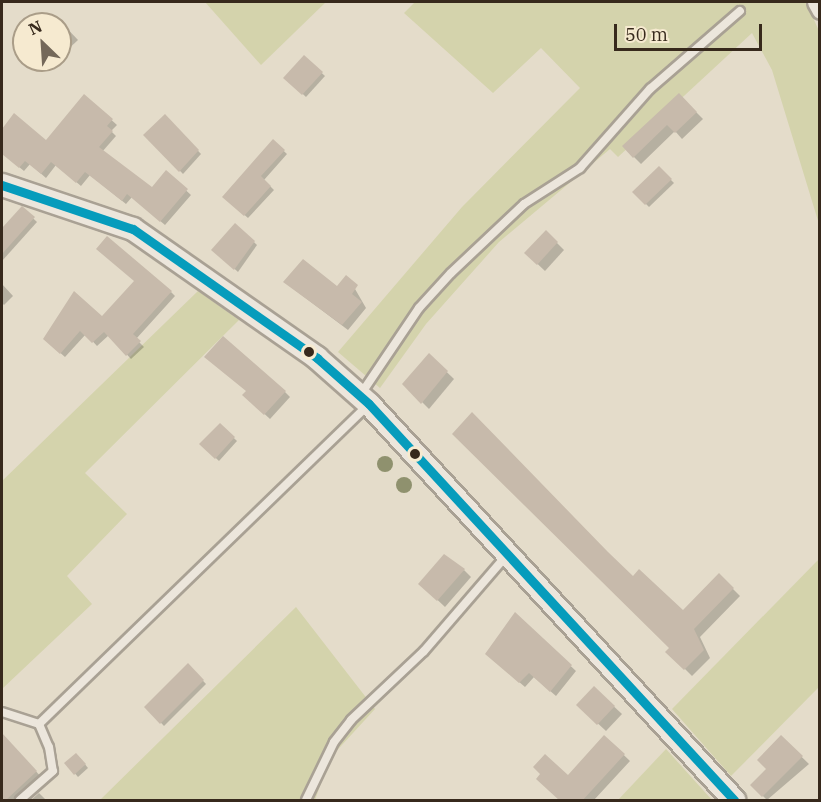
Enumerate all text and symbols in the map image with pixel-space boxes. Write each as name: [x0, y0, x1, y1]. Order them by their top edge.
north arrow: [12, 12, 72, 72]
scale bar: [617, 12, 766, 50]
text: N: [25, 16, 45, 39]
text: 50 m: [625, 23, 668, 46]
unlabelled marker: [303, 346, 315, 358]
unlabelled marker: [409, 448, 421, 460]

